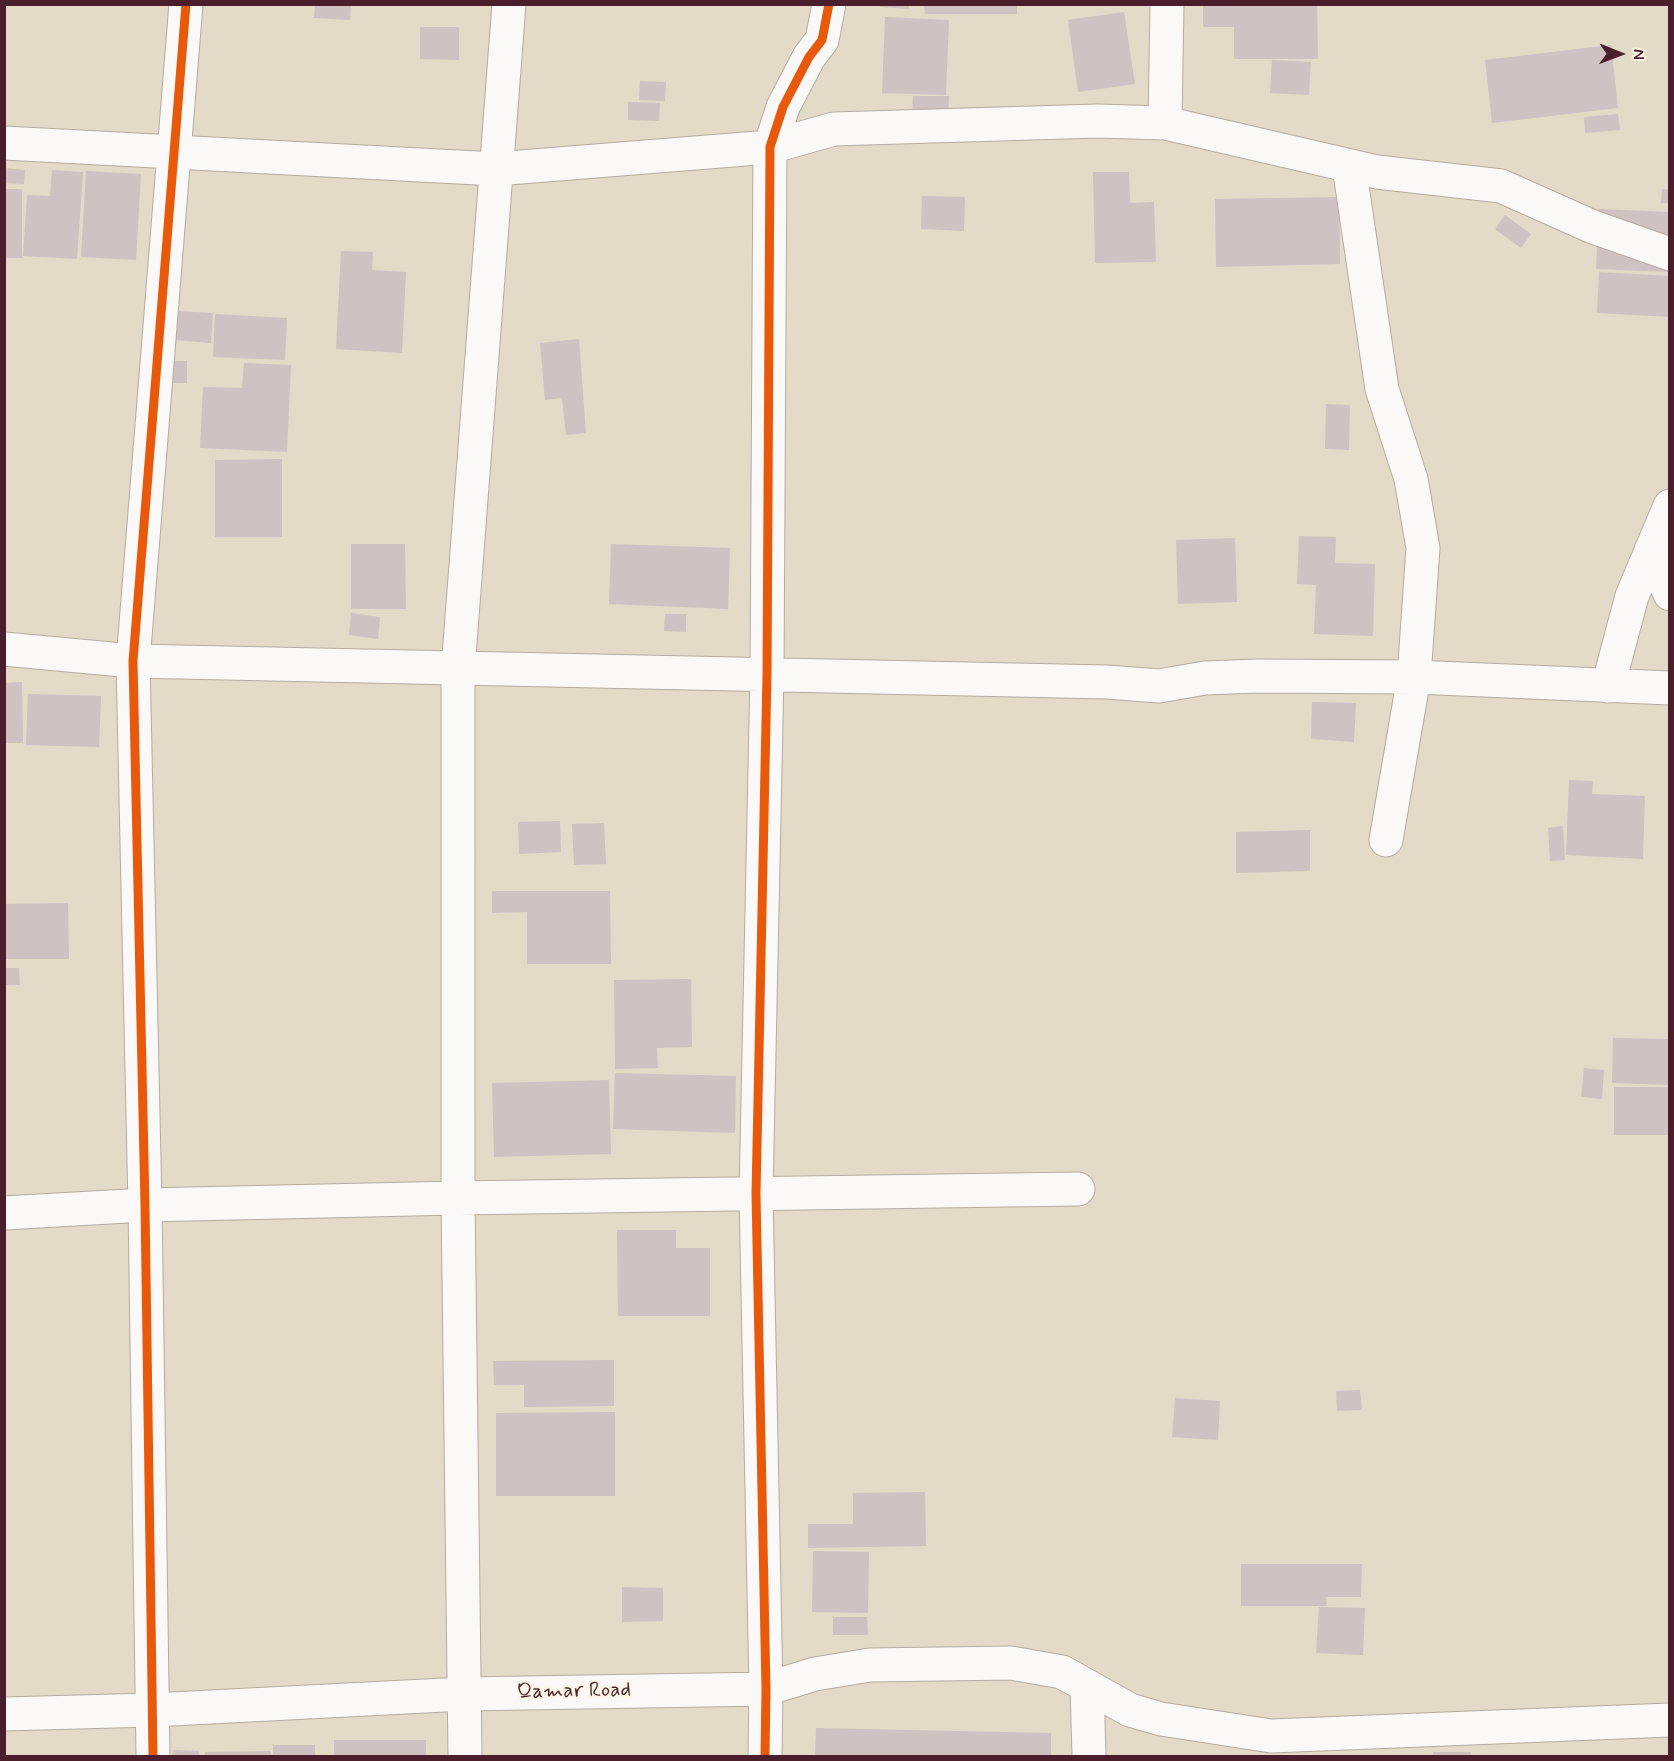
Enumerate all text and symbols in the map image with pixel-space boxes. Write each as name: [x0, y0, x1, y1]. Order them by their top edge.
north arrow: [1590, 24, 1650, 84]
text: N: [1628, 49, 1649, 60]
street label: Qamar Road: [517, 1678, 631, 1706]

